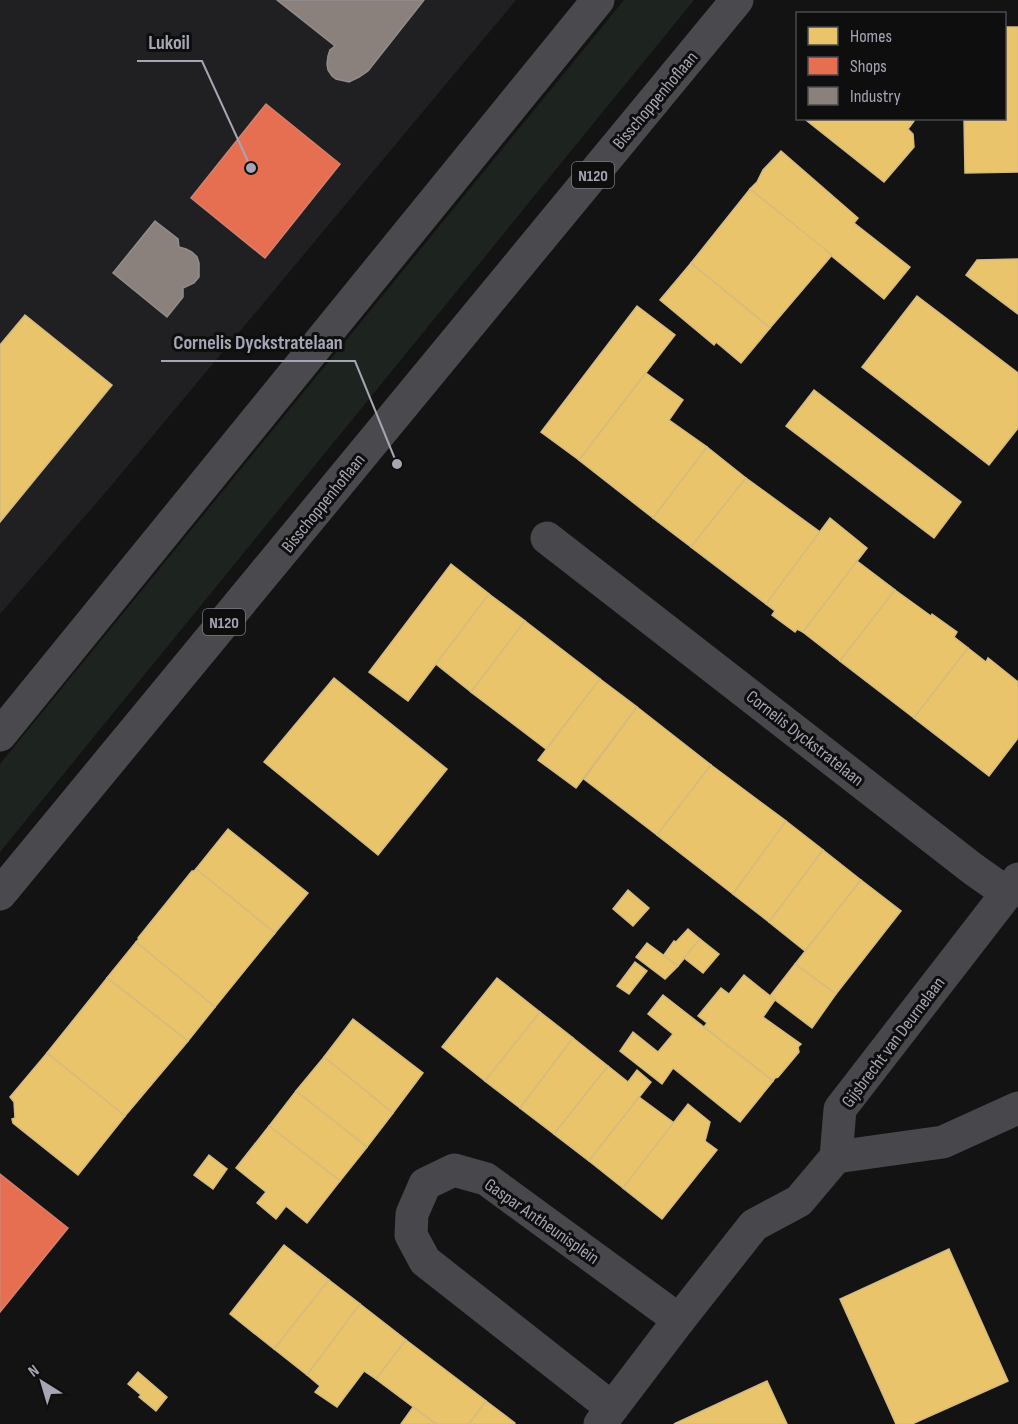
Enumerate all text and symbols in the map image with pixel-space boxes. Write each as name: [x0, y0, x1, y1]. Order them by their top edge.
legend: [796, 12, 1006, 120]
callout: Lukoil: [137, 23, 202, 61]
text: Homes: [850, 26, 892, 47]
text: Lukoil: [148, 31, 190, 55]
street label: Bisschoppenhoflaan: [608, 47, 702, 153]
text: Shops: [850, 56, 887, 77]
text: Industry: [850, 86, 901, 107]
road number: N120: [572, 162, 614, 188]
callout: Cornelis Dyckstratelaan: [161, 323, 355, 361]
text: Cornelis Dyckstratelaan: [173, 331, 343, 355]
street label: Bisschoppenhoflaan: [277, 450, 370, 557]
road number: N120: [203, 609, 245, 635]
street label: Cornelis Dyckstratelaan: [742, 686, 868, 791]
street label: Gijsbrecht van Deurnelaan: [838, 973, 949, 1112]
street label: Gaspar Antheunisplein: [480, 1174, 603, 1269]
north arrow: [12, 1352, 72, 1412]
text: N: [25, 1361, 43, 1381]

